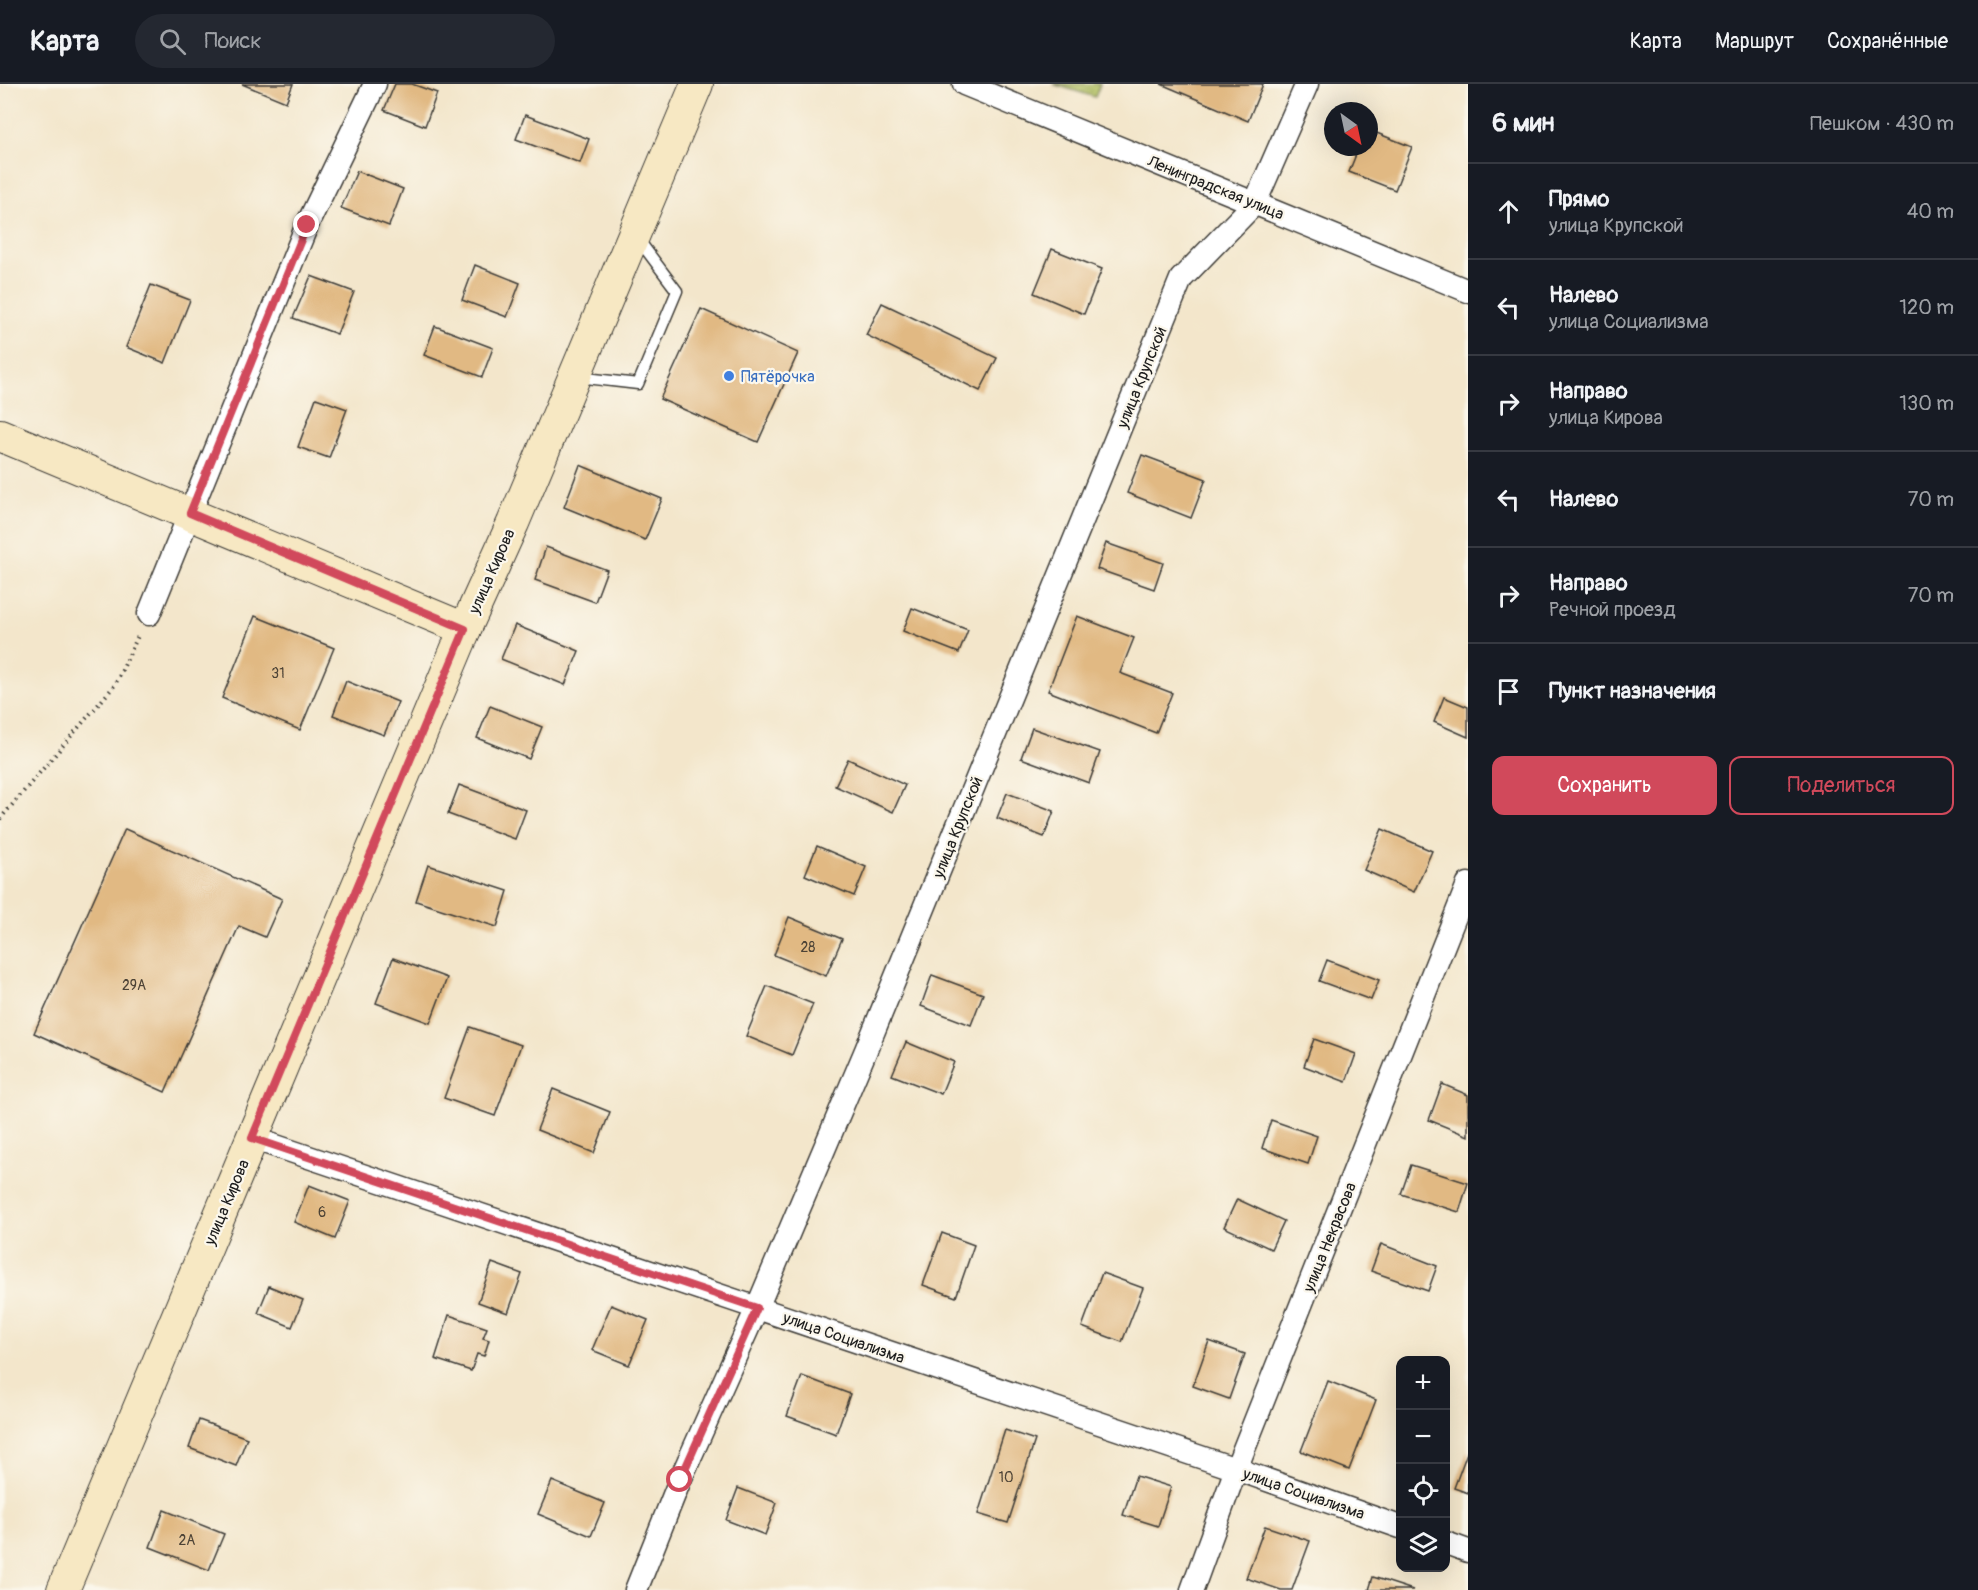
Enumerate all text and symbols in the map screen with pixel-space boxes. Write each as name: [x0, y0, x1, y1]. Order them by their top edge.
search box: [135, 14, 555, 68]
text: Карта: [30, 24, 99, 59]
icon: search: [156, 25, 189, 58]
text: Поиск: [204, 27, 262, 55]
text: Карта: [1630, 28, 1682, 55]
text: Маршрут: [1715, 28, 1794, 55]
text: Сохранённые: [1827, 28, 1948, 55]
north arrow: [1324, 102, 1378, 156]
text: 6 мин: [1492, 107, 1554, 139]
text: Пешком · 430 m: [1810, 111, 1954, 136]
street label: Ленинградская улица: [1144, 151, 1287, 224]
text: Прямо: [1549, 185, 1609, 213]
icon: ahead: [1492, 195, 1525, 228]
text: 40 m: [1907, 199, 1954, 224]
route end: [293, 211, 319, 237]
text: улица Крупской: [1549, 213, 1684, 238]
text: Налево: [1549, 281, 1618, 309]
icon: left: [1492, 291, 1525, 324]
text: 120 m: [1899, 295, 1954, 320]
text: улица Социализма: [1549, 309, 1709, 334]
street label: улица Крупской: [1112, 324, 1171, 432]
place label: Пятёрочка: [741, 367, 815, 387]
marker: Пятёрочка: [722, 369, 736, 383]
text: Направо: [1549, 377, 1628, 405]
icon: right: [1492, 387, 1525, 420]
text: 130 m: [1899, 391, 1954, 416]
text: улица Кирова: [1549, 405, 1663, 430]
icon: left: [1492, 483, 1525, 516]
text: Налево: [1549, 485, 1618, 513]
text: 70 m: [1908, 487, 1954, 512]
street label: улица Кирова: [464, 526, 520, 618]
text: Направо: [1549, 569, 1628, 597]
icon: right: [1492, 579, 1525, 612]
text: 70 m: [1908, 583, 1954, 608]
text: Речной проезд: [1549, 597, 1675, 622]
house number: 31: [271, 665, 285, 682]
icon: arrive: [1492, 675, 1525, 708]
text: Пункт назначения: [1549, 677, 1716, 705]
button: Сохранить: [1492, 756, 1717, 815]
button: Поделиться: [1729, 756, 1954, 815]
street label: улица Крупской: [928, 774, 987, 882]
house number: 28: [801, 939, 815, 956]
house number: 29А: [122, 977, 146, 994]
street label: улица Кирова: [200, 1157, 254, 1249]
street label: улица Некрасова: [1298, 1180, 1361, 1296]
house number: 6: [318, 1204, 326, 1221]
street label: улица Социализма: [779, 1307, 907, 1368]
map controls: [1396, 1356, 1450, 1572]
button: +: [1396, 1356, 1450, 1410]
button: −: [1396, 1410, 1450, 1464]
street label: улица Социализма: [1239, 1463, 1367, 1524]
button: locate: [1396, 1464, 1450, 1518]
route start: [666, 1466, 692, 1492]
house number: 10: [998, 1469, 1014, 1486]
button: layers: [1396, 1518, 1450, 1572]
house number: 2А: [179, 1532, 195, 1549]

